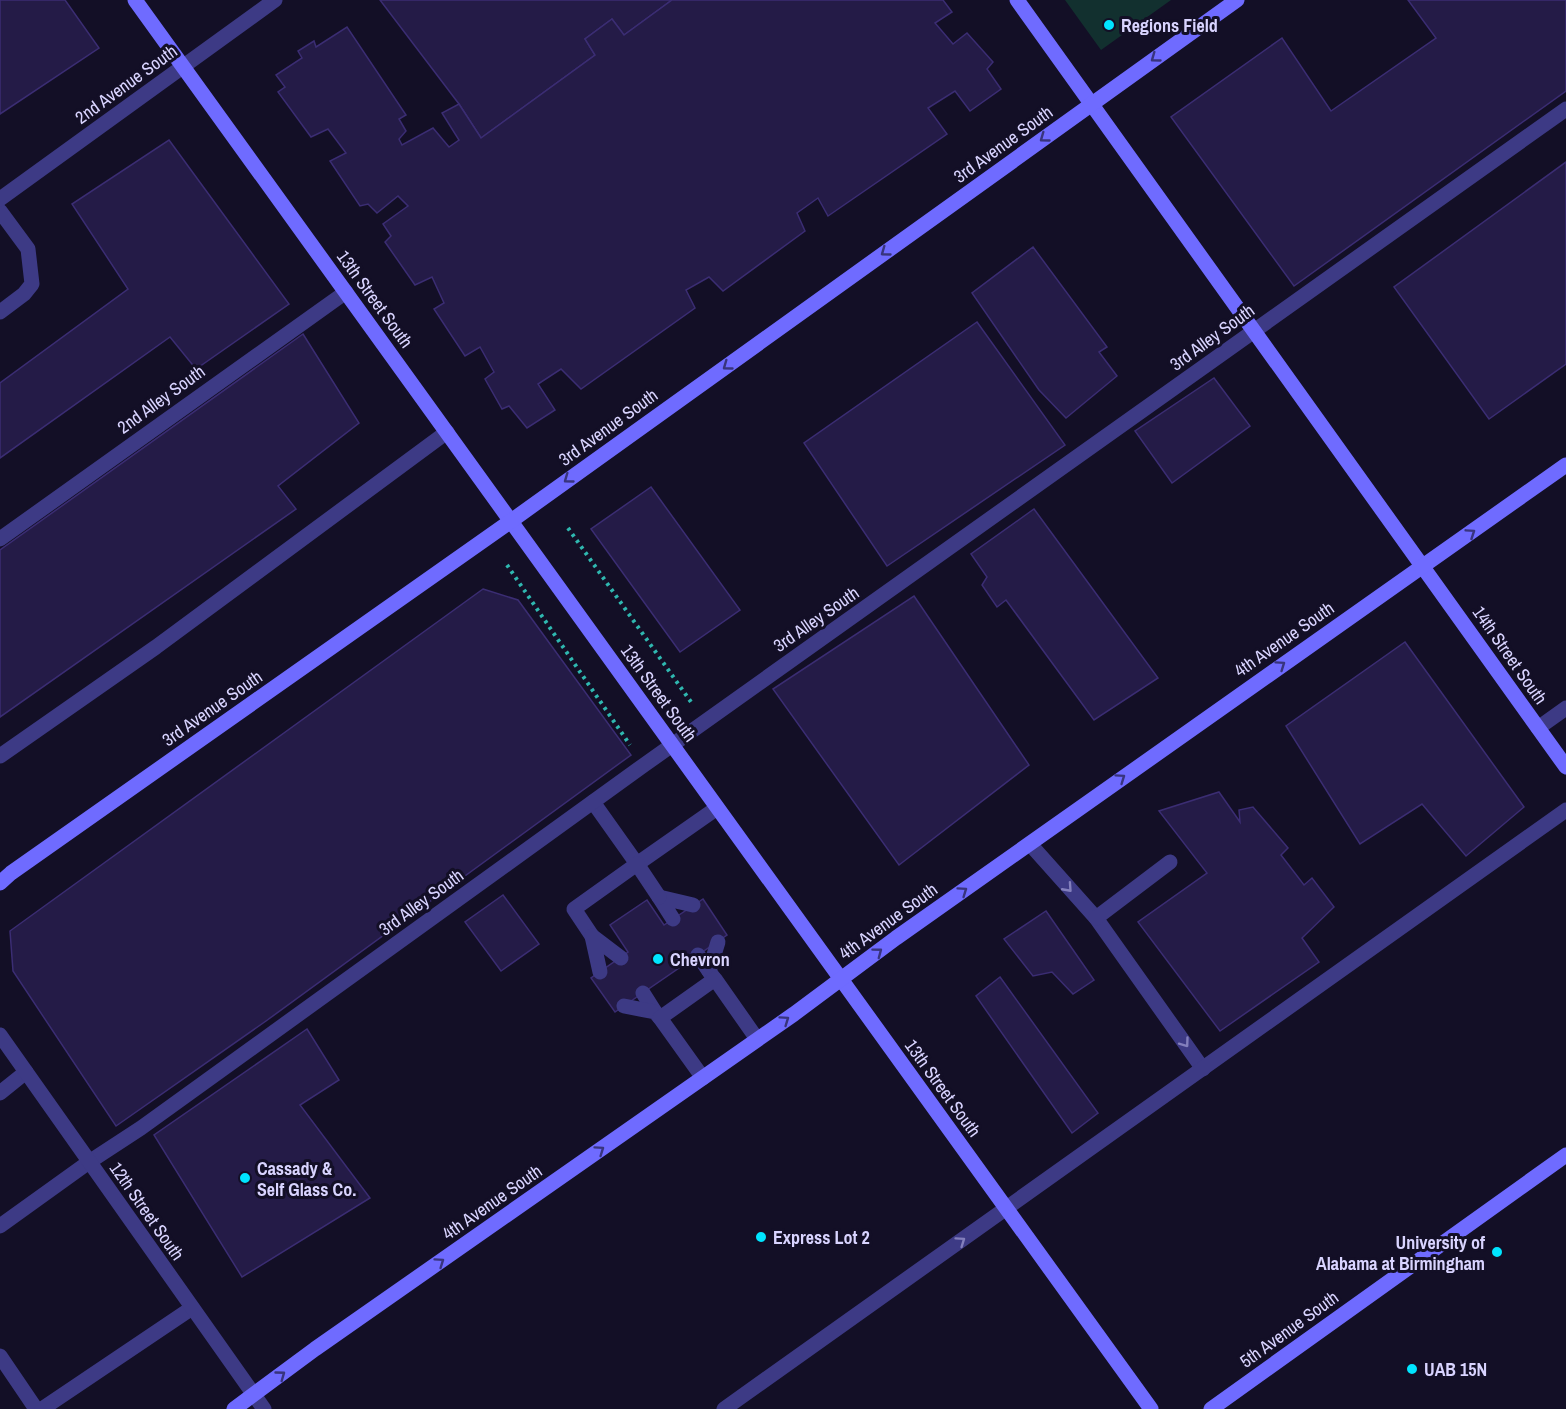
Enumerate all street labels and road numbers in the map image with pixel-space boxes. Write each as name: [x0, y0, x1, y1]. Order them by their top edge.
street label: 2nd Avenue South: [70, 39, 182, 129]
street label: 3rd Avenue South: [948, 99, 1058, 189]
street label: 13th Street South: [331, 245, 419, 353]
street label: 3rd Alley South: [1164, 298, 1260, 376]
street label: 2nd Alley South: [112, 359, 210, 439]
street label: 3rd Avenue South: [553, 382, 663, 472]
street label: 3rd Alley South: [768, 580, 864, 658]
street label: 4th Avenue South: [1229, 595, 1339, 683]
street label: 14th Street South: [1467, 601, 1553, 709]
street label: 13th Street South: [615, 639, 703, 747]
street label: 3rd Avenue South: [157, 664, 267, 752]
street label: 3rd Alley South: [373, 863, 469, 941]
street label: 4th Avenue South: [834, 877, 942, 965]
street label: 13th Street South: [899, 1034, 987, 1142]
street label: 12th Street South: [104, 1157, 190, 1265]
street label: 4th Avenue South: [437, 1158, 547, 1246]
street label: 5th Avenue South: [1235, 1285, 1343, 1373]

